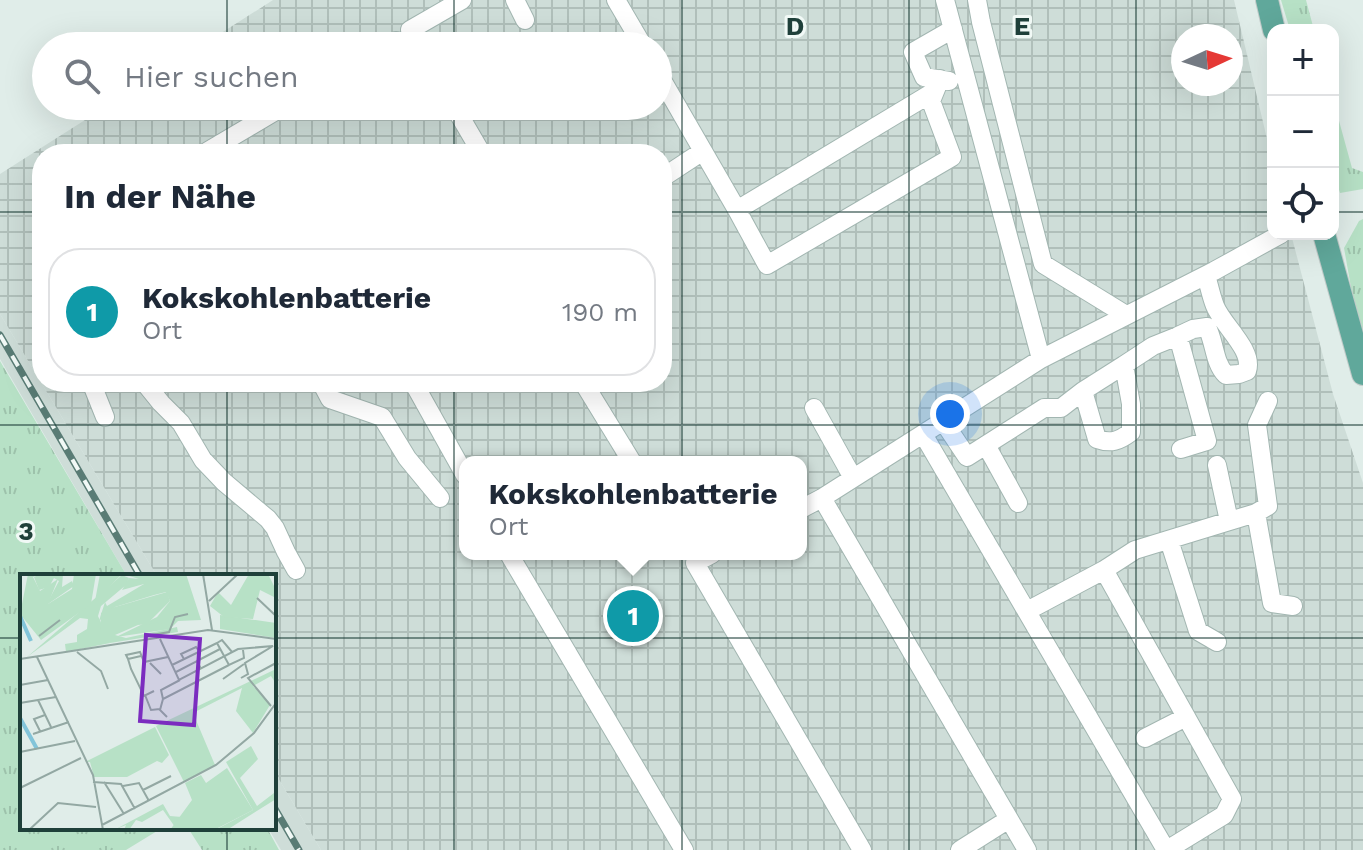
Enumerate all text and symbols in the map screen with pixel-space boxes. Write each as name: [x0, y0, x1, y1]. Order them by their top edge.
text: D: [786, 11, 804, 41]
text: E: [1014, 11, 1030, 41]
north arrow: [1171, 24, 1243, 96]
map controls: [1267, 24, 1339, 240]
button: +: [1267, 24, 1339, 96]
search box: [32, 32, 672, 120]
icon: search: [60, 54, 104, 98]
text: Hier suchen: [124, 59, 299, 94]
button: −: [1267, 96, 1339, 168]
button: locate: [1267, 168, 1339, 240]
text: In der Nähe: [64, 176, 256, 216]
text: Kokskohlenbatterie: [142, 280, 431, 315]
text: 1: [86, 297, 98, 327]
text: 190 m: [562, 297, 638, 327]
text: Ort: [142, 315, 182, 345]
your location: [930, 394, 970, 434]
popup: [459, 456, 807, 560]
text: Kokskohlenbatterie: [488, 476, 778, 511]
text: Ort: [488, 511, 528, 541]
text: 3: [18, 516, 34, 546]
inset map: [20, 574, 276, 830]
pin: 1: [607, 586, 659, 646]

